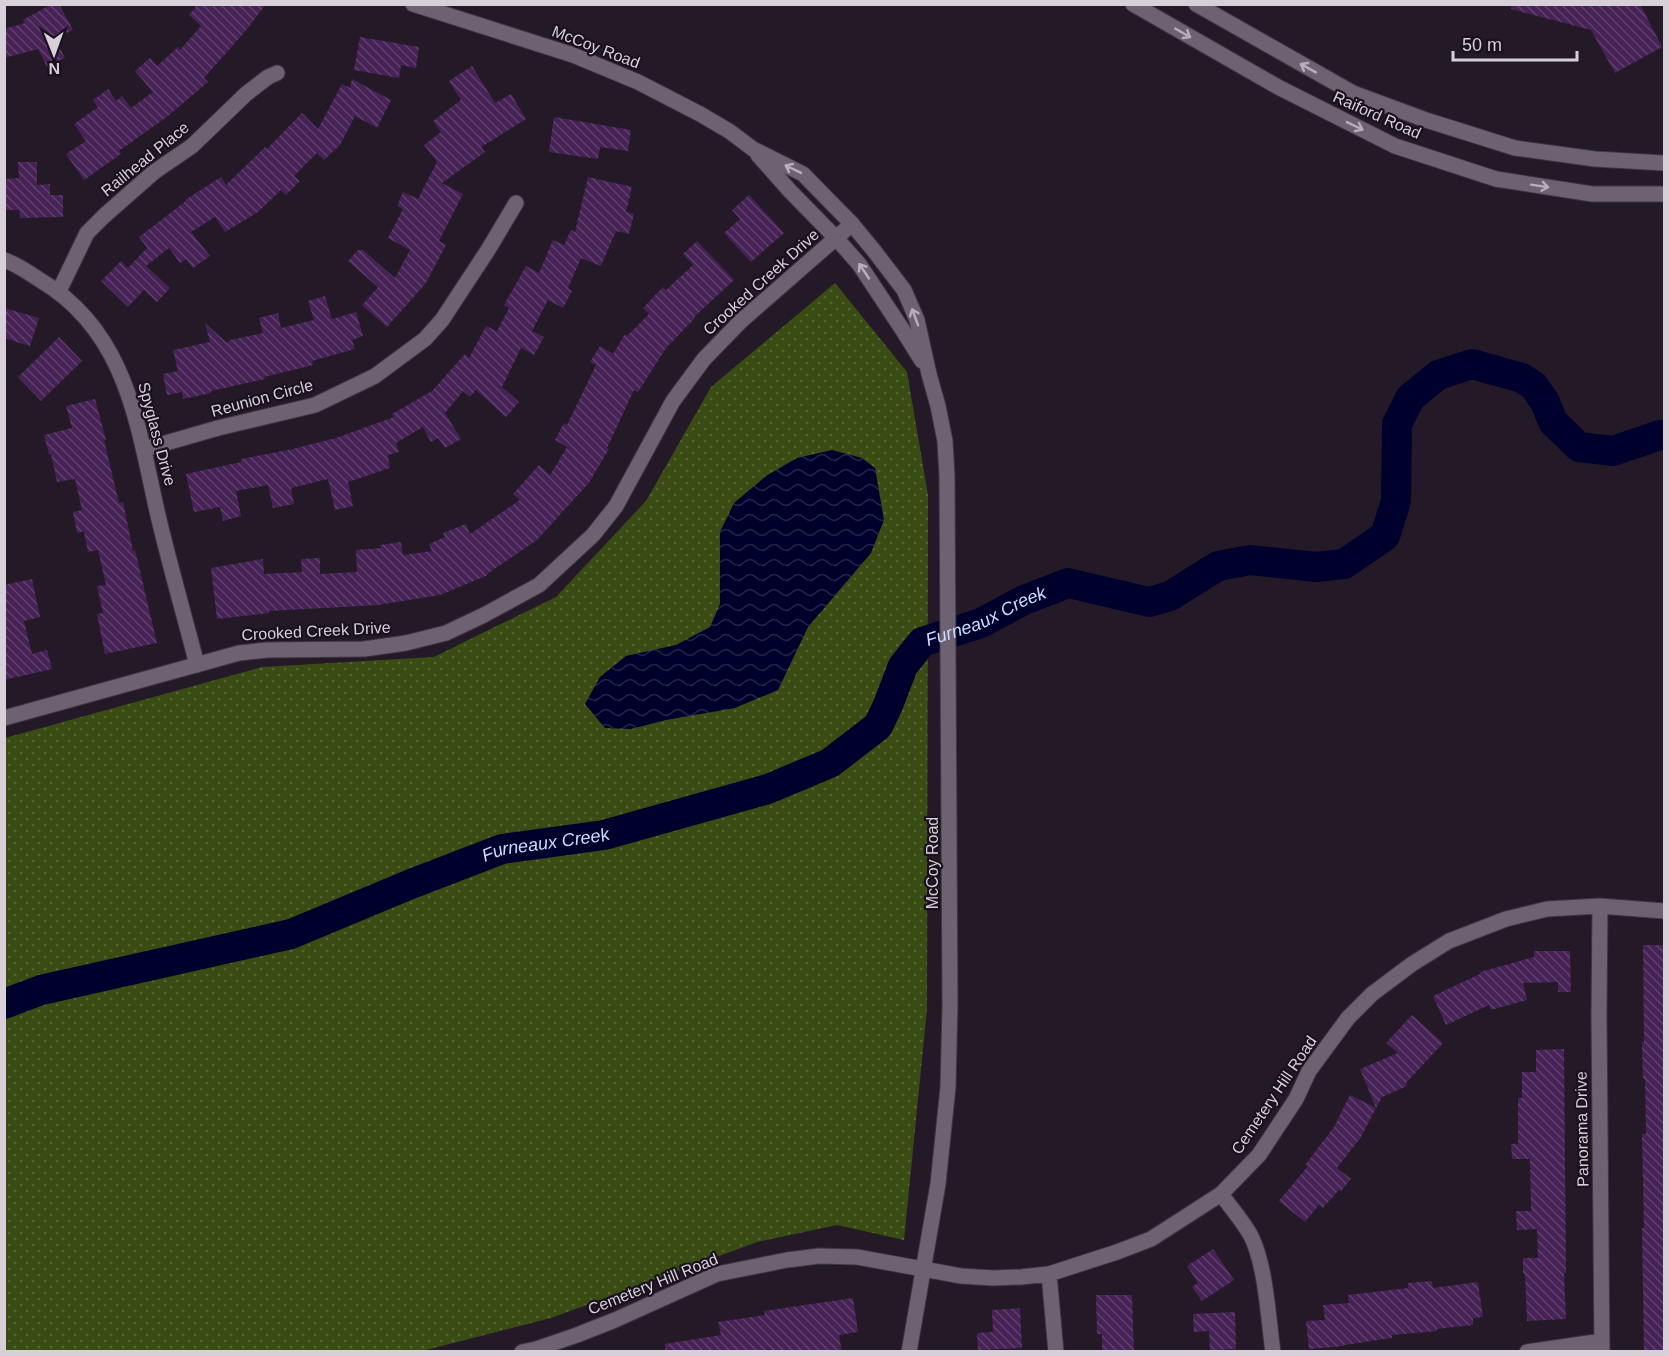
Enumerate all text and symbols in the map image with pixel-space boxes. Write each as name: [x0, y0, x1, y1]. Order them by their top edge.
street label: McCoy Road: [550, 22, 642, 72]
north arrow: [24, 24, 84, 84]
scale bar: [1453, 24, 1578, 62]
one-way arrow: [1175, 28, 1192, 40]
text: 50 m: [1462, 35, 1502, 55]
text: N: [48, 60, 60, 77]
one-way arrow: [1300, 62, 1317, 74]
street label: Raiford Road: [1330, 88, 1424, 142]
street label: Railhead Place: [98, 118, 192, 199]
one-way arrow: [1346, 121, 1364, 132]
one-way arrow: [784, 163, 802, 174]
one-way arrow: [1529, 180, 1549, 191]
street label: Crooked Creek Drive: [700, 226, 822, 338]
one-way arrow: [858, 264, 870, 280]
one-way arrow: [909, 309, 920, 327]
street label: Reunion Circle: [209, 376, 315, 420]
street label: Spyglass Drive: [135, 380, 179, 488]
water label: Furneaux Creek: [923, 582, 1050, 650]
street label: Crooked Creek Drive: [241, 619, 391, 643]
street label: McCoy Road: [924, 817, 941, 909]
water label: Furneaux Creek: [479, 824, 613, 866]
street label: Cemetery Hill Road: [1228, 1033, 1320, 1157]
street label: Panorama Drive: [1572, 1071, 1592, 1187]
street label: Cemetery Hill Road: [586, 1250, 720, 1318]

